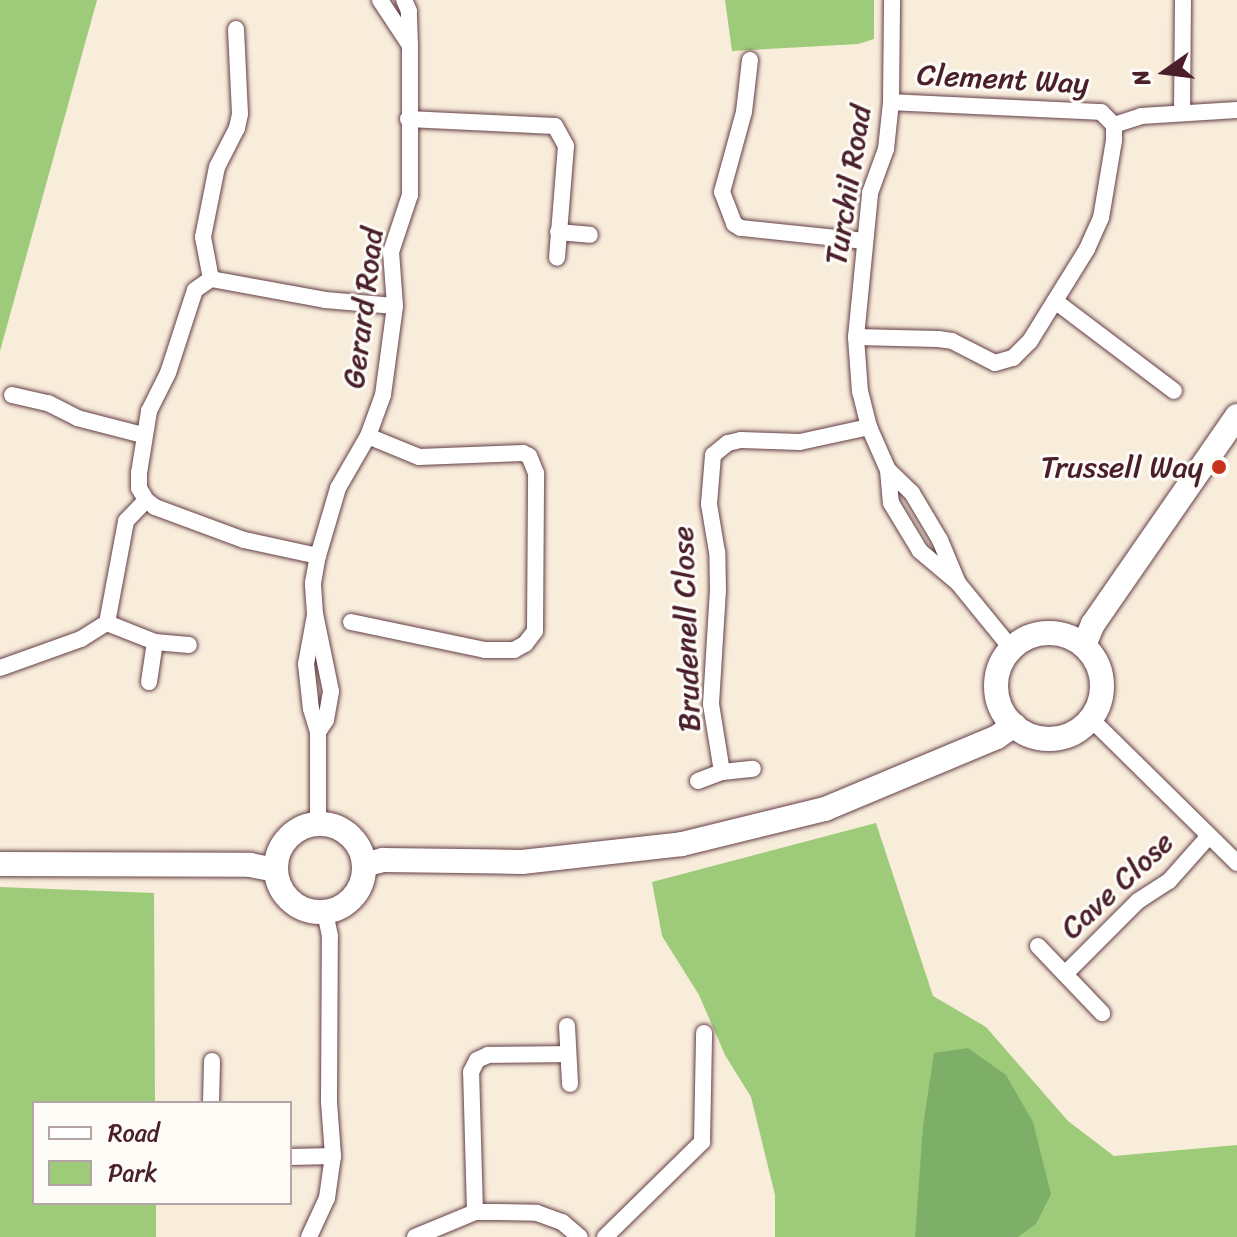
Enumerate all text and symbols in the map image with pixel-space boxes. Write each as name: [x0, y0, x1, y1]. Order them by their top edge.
north arrow: [1125, 32, 1205, 112]
street label: Clement Way: [916, 57, 1090, 101]
text: N: [1120, 66, 1162, 90]
street label: Turchil Road: [818, 102, 878, 268]
street label: Gerard Road: [335, 226, 391, 390]
place label: Trussell Way: [1040, 449, 1203, 485]
marker: Trussell Way: [1210, 458, 1228, 476]
street label: Brudenell Close: [664, 525, 708, 733]
street label: Cave Close: [1053, 823, 1181, 947]
legend: [32, 1101, 292, 1205]
text: Road: [108, 1112, 159, 1154]
text: Park: [108, 1152, 157, 1194]

